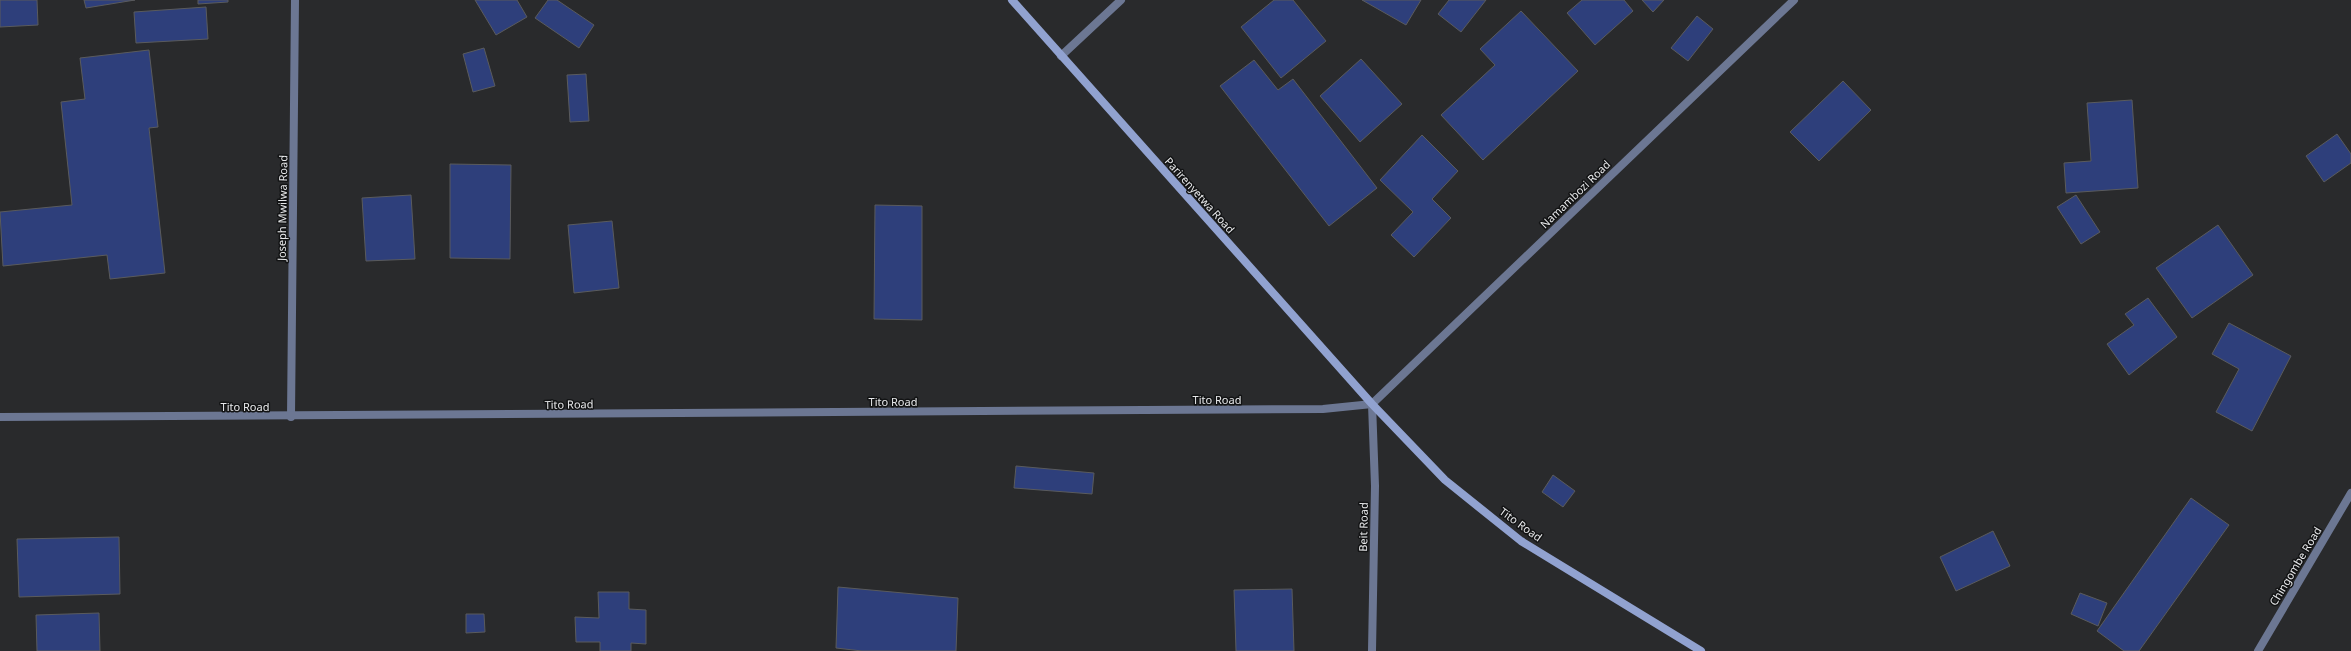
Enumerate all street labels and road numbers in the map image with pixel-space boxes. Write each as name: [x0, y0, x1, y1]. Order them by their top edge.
street label: Parirenyetwa Road: [1162, 154, 1238, 236]
street label: Joseph Mwilwa Road: [274, 155, 290, 262]
street label: Namambozi Road: [1537, 157, 1613, 231]
street label: Tito Road: [1193, 392, 1241, 407]
street label: Tito Road: [869, 394, 917, 409]
street label: Tito Road: [544, 396, 594, 412]
street label: Tito Road: [221, 399, 269, 414]
street label: Beit Road: [1355, 502, 1371, 552]
street label: Tito Road: [1497, 504, 1545, 544]
street label: Chingombe Road: [2266, 524, 2324, 608]

